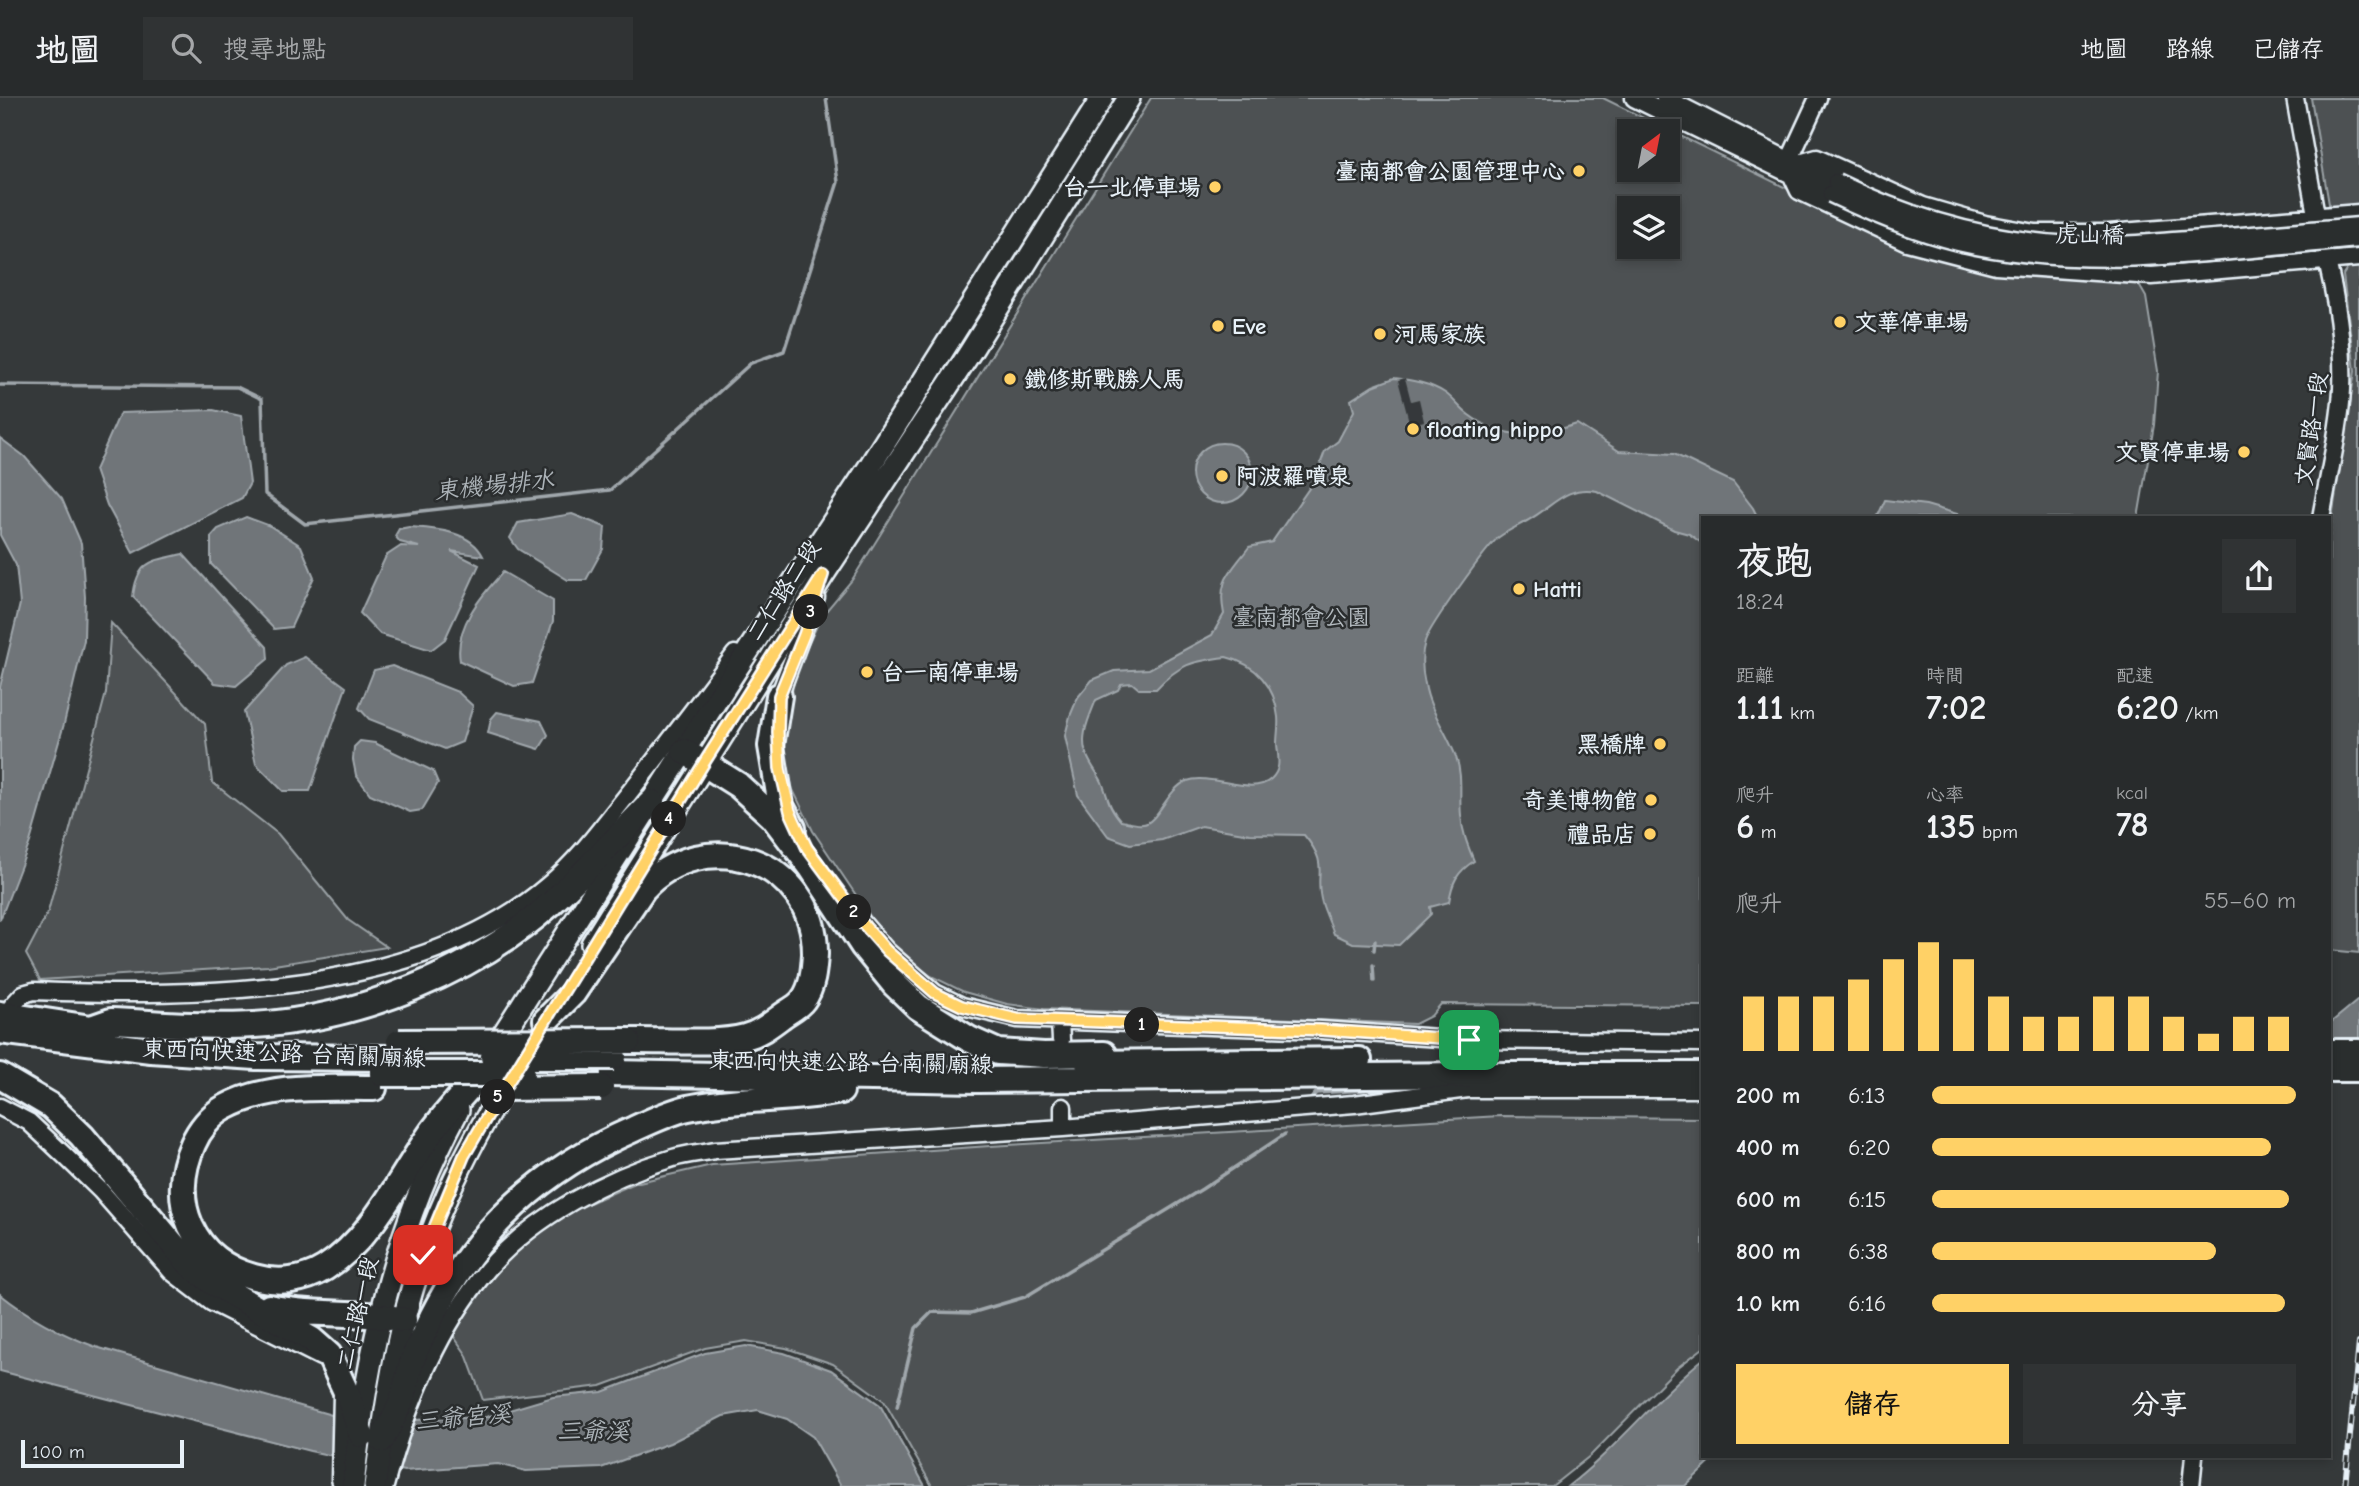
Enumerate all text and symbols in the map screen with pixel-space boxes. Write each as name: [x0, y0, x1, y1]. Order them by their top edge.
search box: [143, 17, 633, 80]
icon: search: [167, 29, 205, 67]
text: 地圖: [35, 31, 101, 69]
text: 搜尋地點: [223, 35, 327, 65]
text: 地圖: [2080, 35, 2128, 63]
text: 路線: [2166, 35, 2214, 63]
text: 已儲存: [2252, 35, 2324, 63]
north arrow: [1617, 119, 1680, 182]
map controls: [1617, 119, 1680, 259]
place label: 臺南都會公園管理中心: [1335, 158, 1565, 185]
marker: 臺南都會公園管理中心: [1571, 163, 1587, 179]
place label: 台一北停車場: [1063, 174, 1201, 201]
marker: 台一北停車場: [1207, 179, 1223, 195]
button: layers: [1617, 196, 1680, 259]
street label: 虎山橋: [2055, 220, 2125, 249]
place label: 文華停車場: [1854, 309, 1969, 336]
place label: Eve: [1232, 313, 1266, 340]
marker: 文華停車場: [1832, 314, 1848, 330]
marker: Eve: [1210, 318, 1226, 334]
place label: 河馬家族: [1394, 321, 1486, 348]
marker: 河馬家族: [1372, 326, 1388, 342]
place label: 鐵修斯戰勝人馬: [1024, 366, 1185, 393]
street label: 文賢路一段: [2290, 370, 2333, 488]
marker: 鐵修斯戰勝人馬: [1002, 371, 1018, 387]
place label: floating hippo: [1426, 416, 1563, 443]
marker: floating hippo: [1405, 421, 1421, 437]
place label: 文賢停車場: [2115, 439, 2230, 466]
marker: 文賢停車場: [2236, 444, 2252, 460]
place label: 阿波羅噴泉: [1236, 463, 1351, 490]
water label: 東機場排水: [433, 465, 556, 505]
marker: 阿波羅噴泉: [1214, 468, 1230, 484]
street label: 二仁路二段: [741, 535, 826, 646]
button: share: [2222, 539, 2296, 613]
text: 夜跑: [1736, 540, 1812, 584]
place label: Hatti: [1533, 576, 1582, 603]
marker: Hatti: [1511, 581, 1527, 597]
text: 18:24: [1736, 588, 1784, 615]
pin: 3: [794, 594, 828, 630]
text: 3: [806, 600, 815, 622]
park label: 臺南都會公園: [1232, 604, 1370, 631]
place label: 台一南停車場: [881, 659, 1019, 686]
marker: 台一南停車場: [859, 664, 875, 680]
text: 距離: [1736, 665, 1774, 687]
text: 時間: [1926, 665, 1964, 687]
text: 配速: [2116, 665, 2154, 687]
text: 1.11: [1736, 687, 1784, 728]
text: 7:02: [1926, 687, 1986, 728]
text: 6:20: [2116, 687, 2179, 728]
text: km: [1784, 702, 1815, 724]
text: /km: [2179, 702, 2219, 724]
place label: 黑橋牌: [1577, 731, 1646, 758]
marker: 黑橋牌: [1652, 736, 1668, 752]
text: kcal: [2116, 782, 2148, 804]
text: 爬升: [1736, 784, 1774, 806]
text: 心率: [1926, 784, 1964, 806]
place label: 奇美博物館: [1522, 787, 1637, 814]
marker: 奇美博物館: [1643, 792, 1659, 808]
pin: 4: [652, 802, 686, 836]
text: 78: [2116, 804, 2149, 845]
text: 6: [1736, 806, 1754, 847]
text: 135: [1926, 806, 1976, 847]
text: 4: [664, 807, 673, 829]
place label: 禮品店: [1567, 821, 1636, 848]
text: m: [1754, 821, 1776, 843]
text: bpm: [1976, 821, 2018, 843]
marker: 禮品店: [1642, 826, 1658, 842]
text: 55–60 m: [2204, 887, 2296, 914]
text: 爬升: [1736, 890, 1782, 917]
pin: 2: [836, 894, 872, 930]
text: 2: [849, 900, 858, 922]
pin: 1: [1124, 1007, 1160, 1042]
pin: [1439, 1010, 1499, 1070]
text: 1: [1138, 1013, 1145, 1035]
icon: arrive: [1450, 1021, 1488, 1059]
street label: 東西向快速公路 台南關廟線: [142, 1035, 426, 1072]
street label: 東西向快速公路 台南關廟線: [709, 1047, 993, 1078]
pin: 5: [480, 1080, 516, 1114]
text: 200 m: [1736, 1082, 1800, 1109]
text: 6:13: [1848, 1082, 1885, 1109]
text: 5: [492, 1085, 503, 1107]
text: 400 m: [1736, 1134, 1800, 1161]
text: 6:20: [1848, 1134, 1891, 1161]
text: 600 m: [1736, 1186, 1801, 1213]
text: 6:15: [1848, 1186, 1886, 1213]
pin: [393, 1225, 453, 1285]
icon: check: [404, 1236, 442, 1274]
text: 800 m: [1736, 1238, 1801, 1265]
text: 6:38: [1848, 1238, 1888, 1265]
street label: 二仁路一段: [331, 1254, 384, 1372]
text: 1.0 km: [1736, 1290, 1800, 1317]
text: 6:16: [1848, 1290, 1886, 1317]
button: 儲存: [1736, 1364, 2009, 1444]
button: 分享: [2023, 1364, 2296, 1444]
water label: 三爺宮溪: [414, 1399, 514, 1435]
water label: 三爺溪: [557, 1417, 631, 1445]
scale bar: [21, 1437, 184, 1469]
text: 100 m: [32, 1441, 85, 1463]

